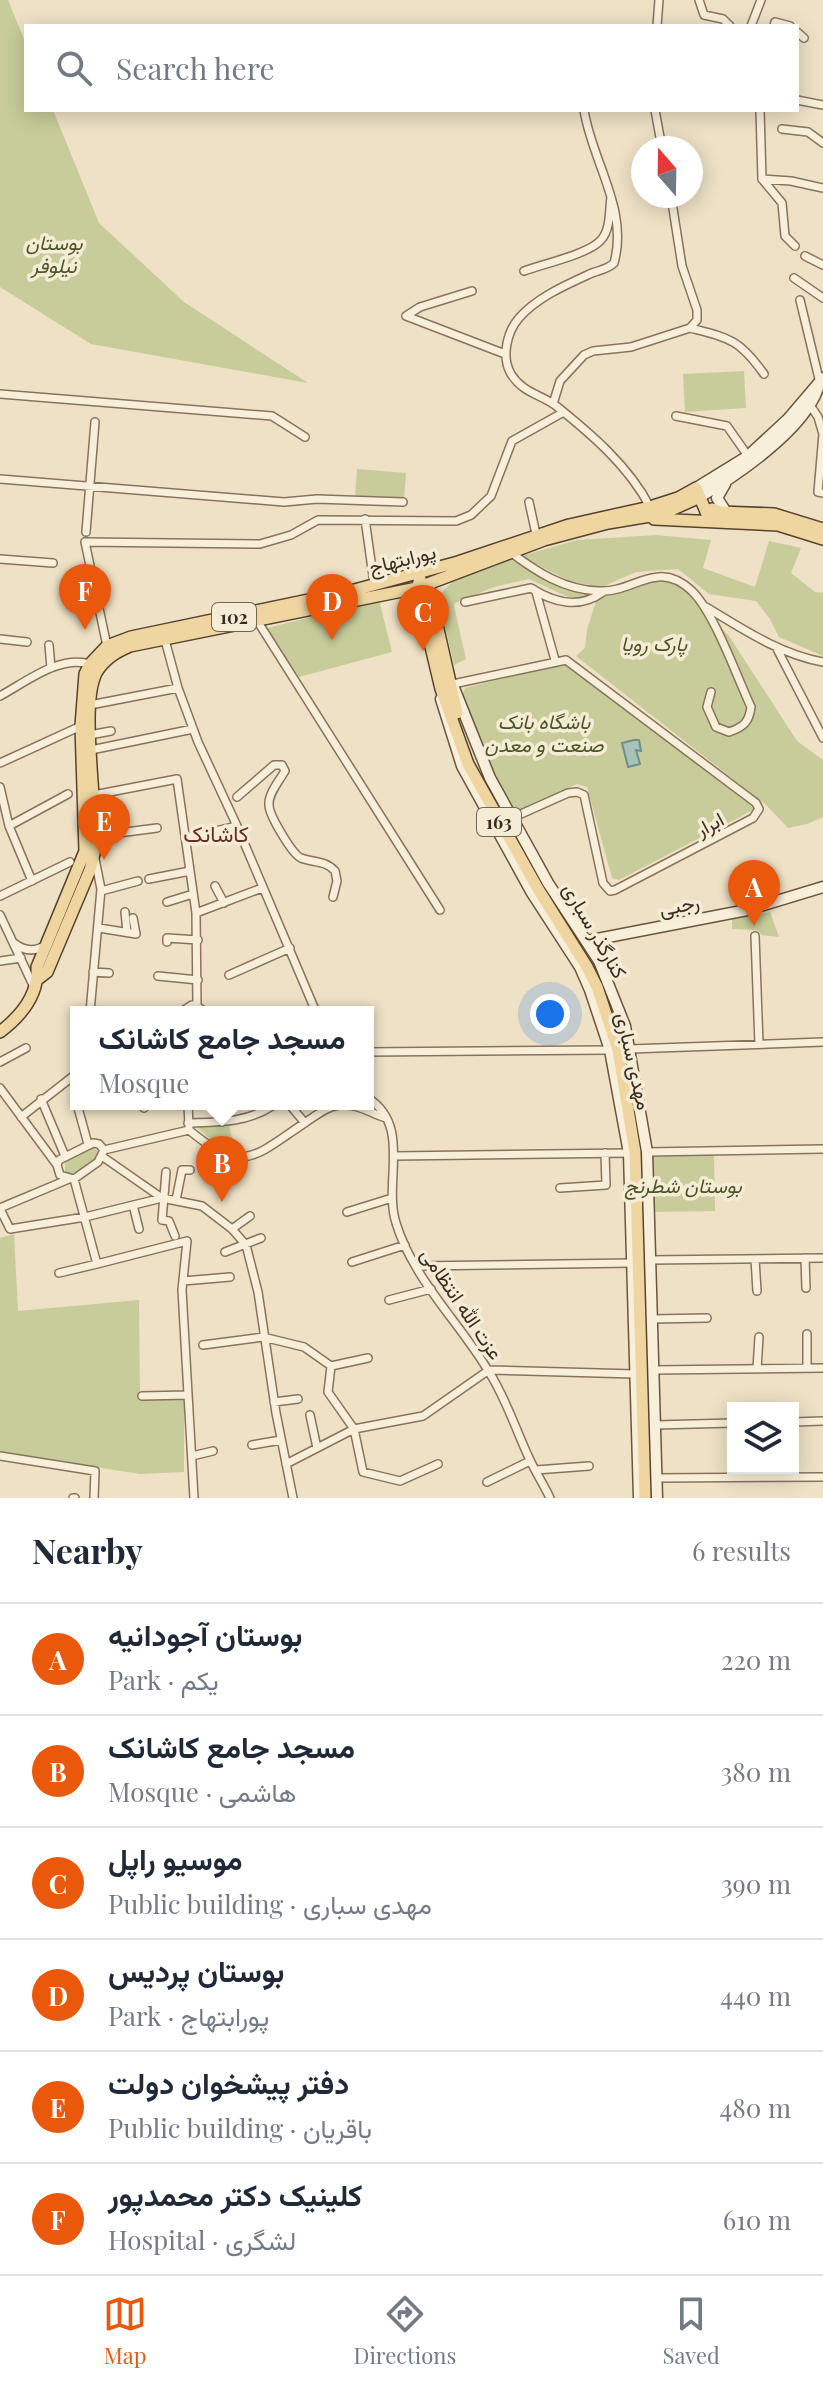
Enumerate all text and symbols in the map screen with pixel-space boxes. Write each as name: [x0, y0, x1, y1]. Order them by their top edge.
search box: [24, 24, 799, 112]
icon: search: [52, 46, 96, 90]
text: Search here: [116, 48, 275, 88]
north arrow: [631, 136, 703, 208]
park label: بوستان نیلوفر: [26, 228, 84, 279]
street label: پورابتهاج: [366, 537, 439, 581]
pin: F: [59, 564, 111, 630]
pin: D: [306, 574, 358, 640]
pin: C: [397, 585, 449, 651]
road number: 102: [212, 603, 256, 631]
park label: پارک رویا: [621, 629, 688, 658]
park label: باشگاه بانک صنعت و معدن: [485, 707, 605, 758]
pin: E: [78, 794, 130, 860]
street label: ابرار: [689, 804, 728, 843]
road number: 163: [477, 808, 521, 836]
district label: کاشانک: [183, 818, 249, 848]
pin: A: [728, 860, 780, 926]
street label: کنارگذر سباری: [557, 877, 634, 983]
street label: رجبی: [657, 887, 702, 922]
your location: [530, 994, 570, 1034]
popup: [70, 1006, 374, 1110]
street label: مهدی سباری: [610, 1010, 659, 1113]
text: مسجد جامع کاشانک: [98, 1017, 346, 1057]
text: Mosque: [98, 1065, 189, 1100]
pin: B: [196, 1136, 248, 1202]
park label: بوستان شطرنج: [624, 1171, 743, 1200]
street label: عزت الله انتظامی: [415, 1242, 510, 1365]
map controls: [727, 1402, 799, 1474]
button: layers: [727, 1402, 799, 1474]
text: Nearby: [32, 1527, 143, 1573]
text: 6 results: [692, 1533, 791, 1568]
text: بوستان آجودانیه: [108, 1614, 302, 1654]
text: A: [49, 1642, 67, 1677]
text: 220 m: [721, 1642, 791, 1677]
text: Park · یکم: [108, 1662, 219, 1697]
text: مسجد جامع کاشانک: [108, 1726, 355, 1766]
text: B: [49, 1754, 67, 1789]
text: 380 m: [721, 1754, 791, 1789]
text: Mosque · هاشمی: [108, 1774, 296, 1809]
text: موسیو راپل: [108, 1838, 243, 1878]
text: C: [49, 1866, 67, 1901]
text: 390 m: [721, 1866, 791, 1901]
text: Public building · مهدی سباری: [108, 1886, 432, 1921]
text: بوستان پردیس: [108, 1950, 284, 1990]
text: D: [48, 1978, 68, 2013]
text: 440 m: [720, 1978, 791, 2013]
text: Park · پورابتهاج: [108, 1998, 269, 2033]
text: دفتر پیشخوان دولت: [108, 2062, 349, 2102]
text: E: [50, 2090, 66, 2125]
text: 480 m: [719, 2090, 791, 2125]
text: Public building · باقریان: [108, 2110, 372, 2145]
text: کلینیک دکتر محمدپور: [108, 2174, 362, 2214]
text: F: [50, 2202, 66, 2237]
text: 610 m: [723, 2202, 791, 2237]
text: Hospital · لشگری: [108, 2222, 296, 2257]
tab: Map: [103, 2292, 147, 2370]
tab: Directions: [353, 2292, 456, 2370]
tab: Saved: [663, 2292, 720, 2370]

